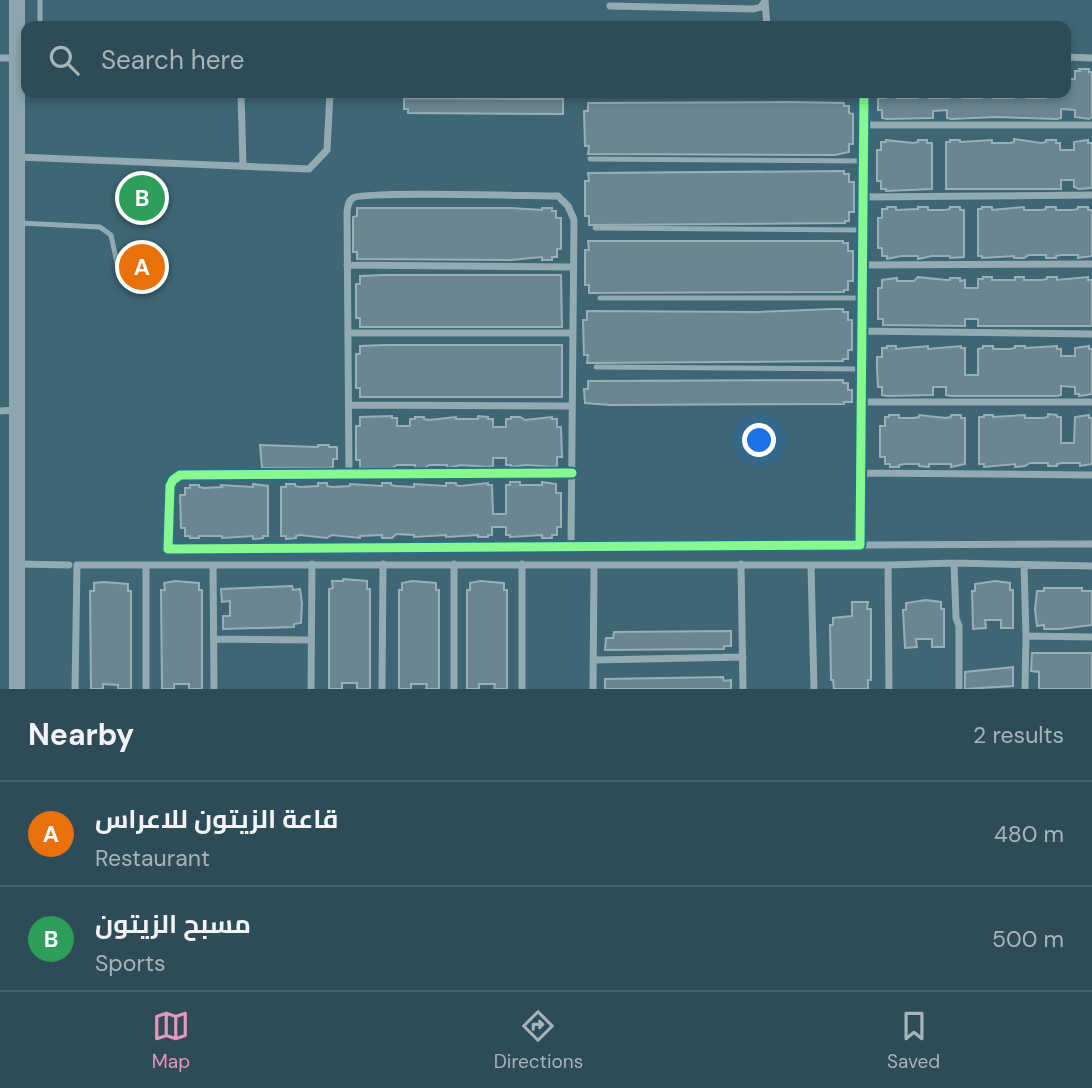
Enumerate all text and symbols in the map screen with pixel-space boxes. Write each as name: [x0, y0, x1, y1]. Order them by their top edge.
search box: [21, 21, 1071, 98]
icon: search: [45, 41, 83, 79]
text: Search here: [101, 43, 244, 77]
pin: B: [119, 172, 165, 224]
pin: A: [119, 241, 165, 293]
your location: [742, 423, 776, 457]
text: Nearby: [28, 715, 134, 754]
text: 2 results: [973, 720, 1064, 750]
text: قاعة الزيتون للاعراس: [95, 802, 338, 836]
text: A: [43, 819, 59, 849]
text: 480 m: [994, 819, 1064, 849]
text: Restaurant: [95, 843, 210, 873]
text: مسبح الزيتون: [95, 907, 251, 941]
text: B: [44, 924, 58, 954]
text: 500 m: [992, 924, 1064, 954]
text: Sports: [95, 948, 165, 978]
tab: Map: [152, 1007, 190, 1074]
tab: Directions: [494, 1007, 583, 1074]
tab: Saved: [887, 1007, 940, 1074]

